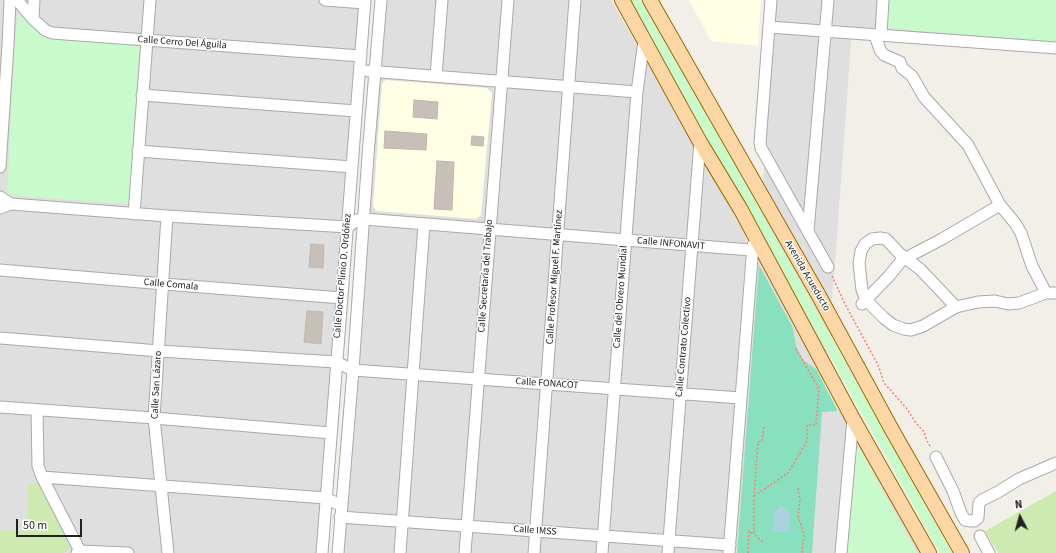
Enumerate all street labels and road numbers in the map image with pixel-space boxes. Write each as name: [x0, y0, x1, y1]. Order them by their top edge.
street label: Calle Cerro Del Águila: [137, 34, 227, 52]
street label: Calle Profesor Miguel F. Martínez: [544, 209, 566, 345]
street label: Calle Doctor Plinio D. Ordóñez: [332, 213, 354, 339]
street label: Calle Secretaría del Trabajo: [476, 219, 496, 333]
street label: Calle INFONAVIT: [636, 235, 706, 253]
street label: Avenida Acueducto: [782, 238, 832, 314]
street label: Calle del Obrero Mundial: [611, 245, 631, 349]
street label: Calle Comala: [143, 277, 199, 293]
street label: Calle Contrato Colectivo: [674, 296, 694, 398]
street label: Calle San Lázaro: [149, 351, 165, 419]
street label: Calle FONACOT: [515, 376, 579, 392]
street label: Calle IMSS: [513, 524, 557, 538]

